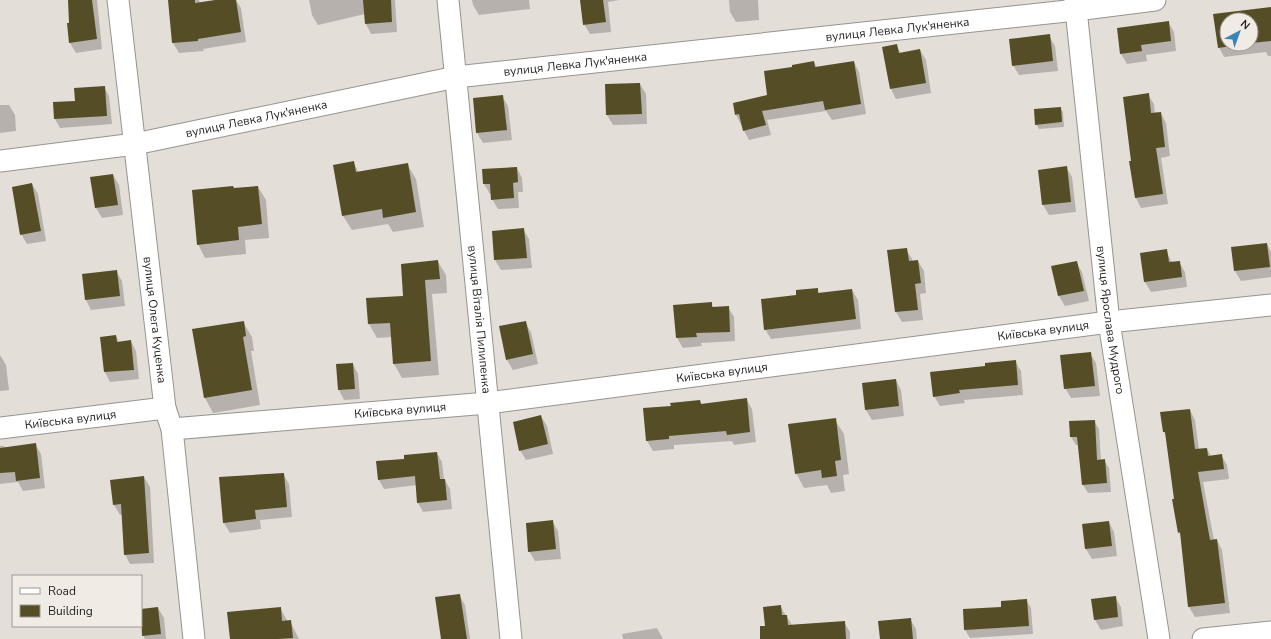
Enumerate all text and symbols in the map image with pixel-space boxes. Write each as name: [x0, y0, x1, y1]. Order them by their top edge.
north arrow: [1219, 12, 1259, 52]
street label: вулиця Левка Лук'яненка: [825, 14, 970, 45]
text: N: [1237, 16, 1253, 33]
street label: вулиця Левка Лук'яненка: [503, 48, 648, 80]
street label: вулиця Левка Лук'яненка: [184, 96, 329, 141]
street label: вулиця Віталія Пилипенка: [464, 245, 495, 394]
street label: вулиця Ярослава Мудрого: [1093, 245, 1128, 396]
street label: вулиця Олега Куценка: [140, 256, 170, 384]
street label: Київська вулиця: [996, 317, 1090, 344]
street label: Київська вулиця: [675, 359, 769, 386]
street label: Київська вулиця: [354, 398, 447, 422]
street label: Київська вулиця: [24, 406, 117, 433]
legend: [12, 575, 142, 627]
text: Road: [48, 583, 76, 599]
text: Building: [48, 603, 93, 619]

